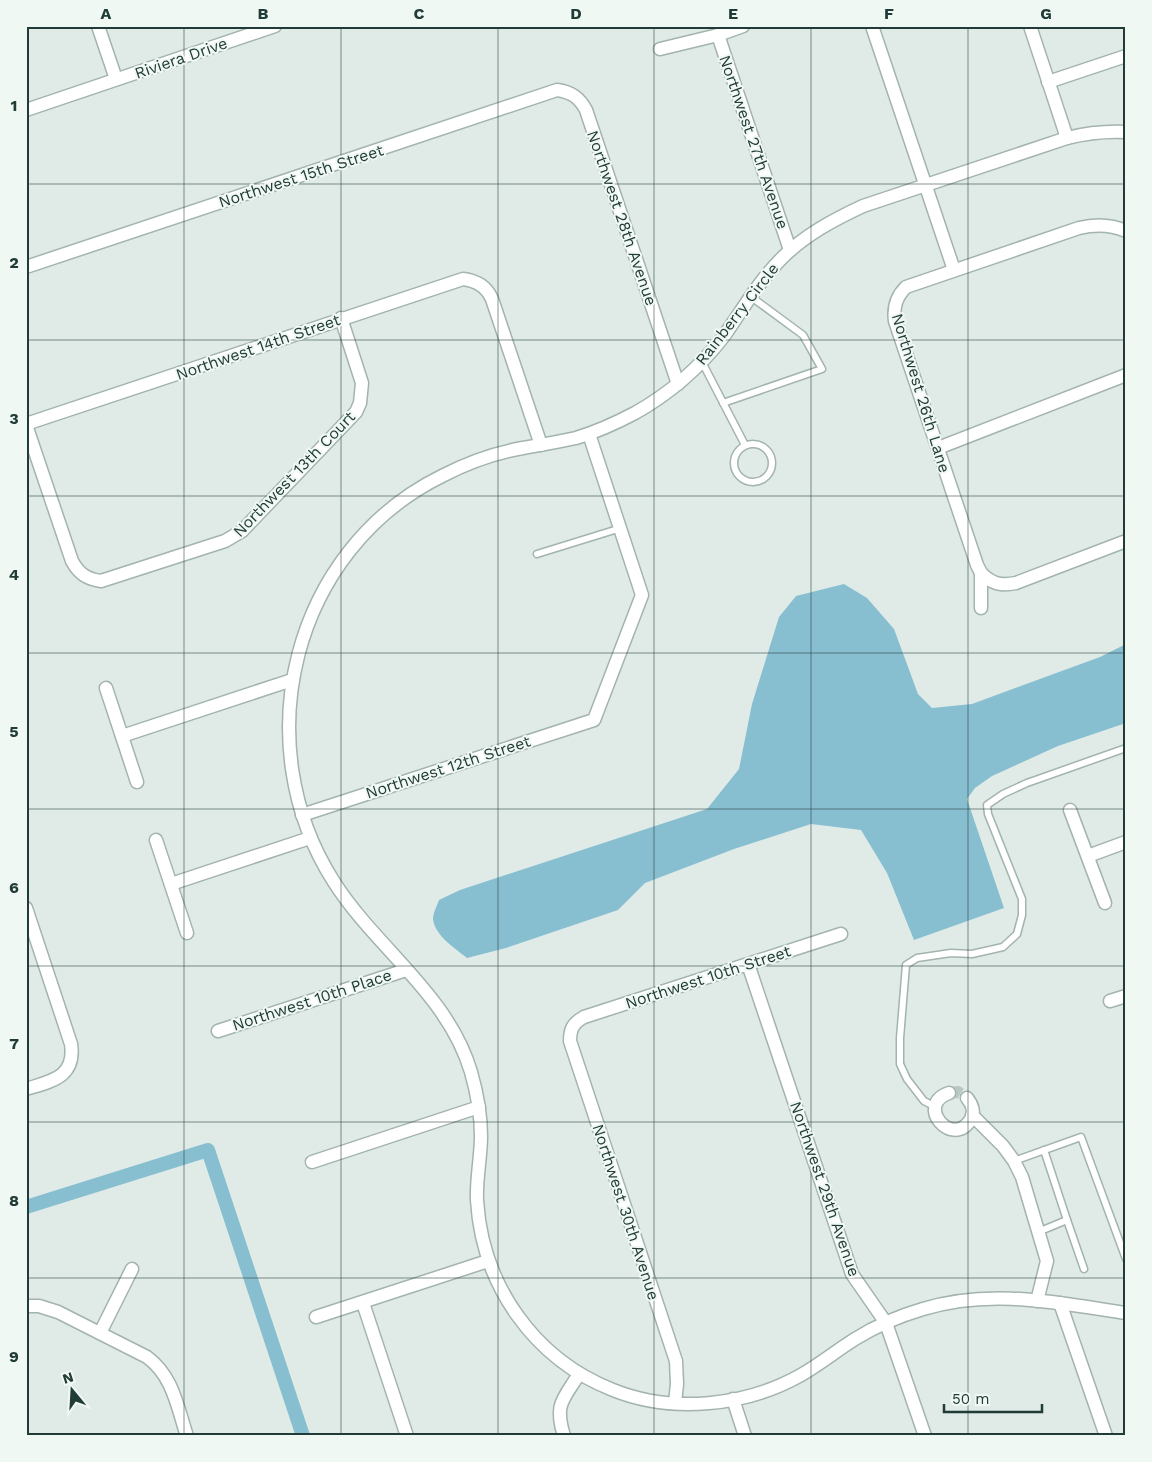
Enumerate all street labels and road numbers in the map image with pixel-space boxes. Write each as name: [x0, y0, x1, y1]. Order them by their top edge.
street label: Riviera Drive: [132, 33, 230, 83]
street label: Northwest 27th Avenue: [715, 53, 793, 231]
street label: Northwest 28th Avenue: [583, 128, 661, 308]
street label: Northwest 15th Street: [216, 140, 386, 212]
street label: Rainberry Circle: [691, 259, 783, 369]
street label: Northwest 14th Street: [173, 310, 343, 384]
street label: Northwest 26th Lane: [888, 311, 954, 475]
street label: Northwest 13th Court: [229, 407, 359, 541]
street label: Northwest 12th Street: [363, 731, 533, 803]
street label: Northwest 10th Street: [623, 941, 793, 1013]
street label: Northwest 10th Place: [230, 965, 394, 1035]
street label: Northwest 29th Avenue: [786, 1099, 864, 1279]
street label: Northwest 30th Avenue: [589, 1122, 663, 1302]

